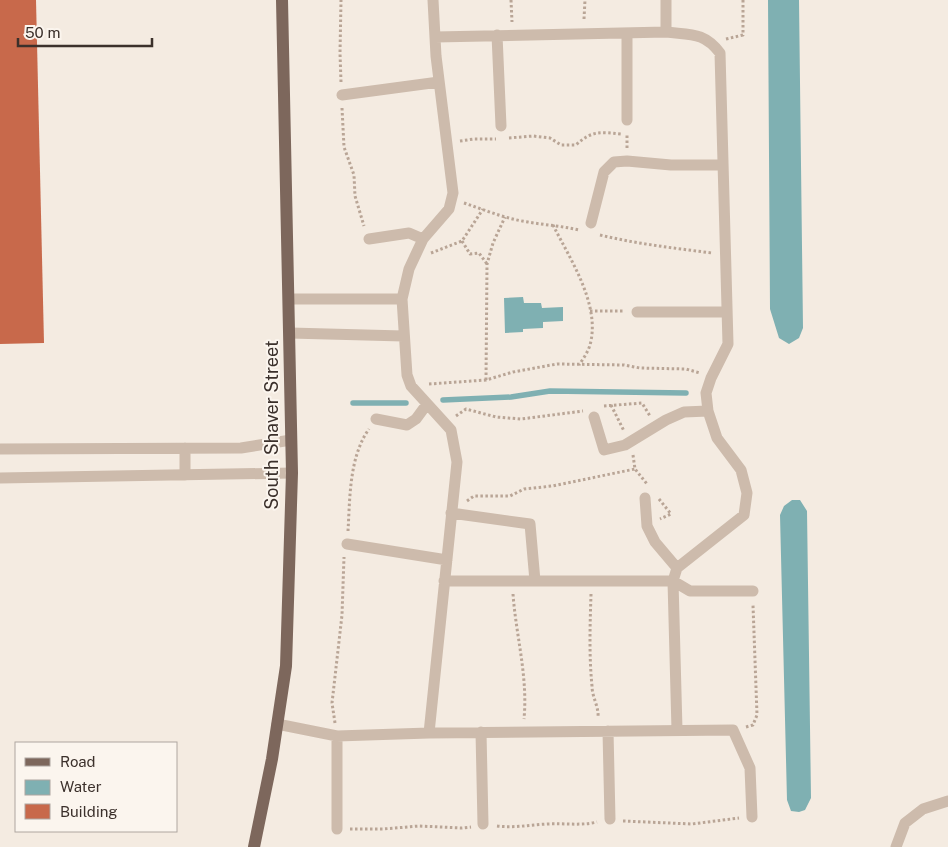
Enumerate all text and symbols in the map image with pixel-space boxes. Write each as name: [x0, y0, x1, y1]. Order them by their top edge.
scale bar: [18, 15, 151, 47]
text: 50 m: [25, 24, 60, 41]
street label: South Shaver Street: [261, 340, 282, 510]
legend: [15, 742, 178, 832]
text: Road: [60, 753, 96, 770]
text: Water: [60, 778, 102, 795]
text: Building: [60, 803, 118, 820]

